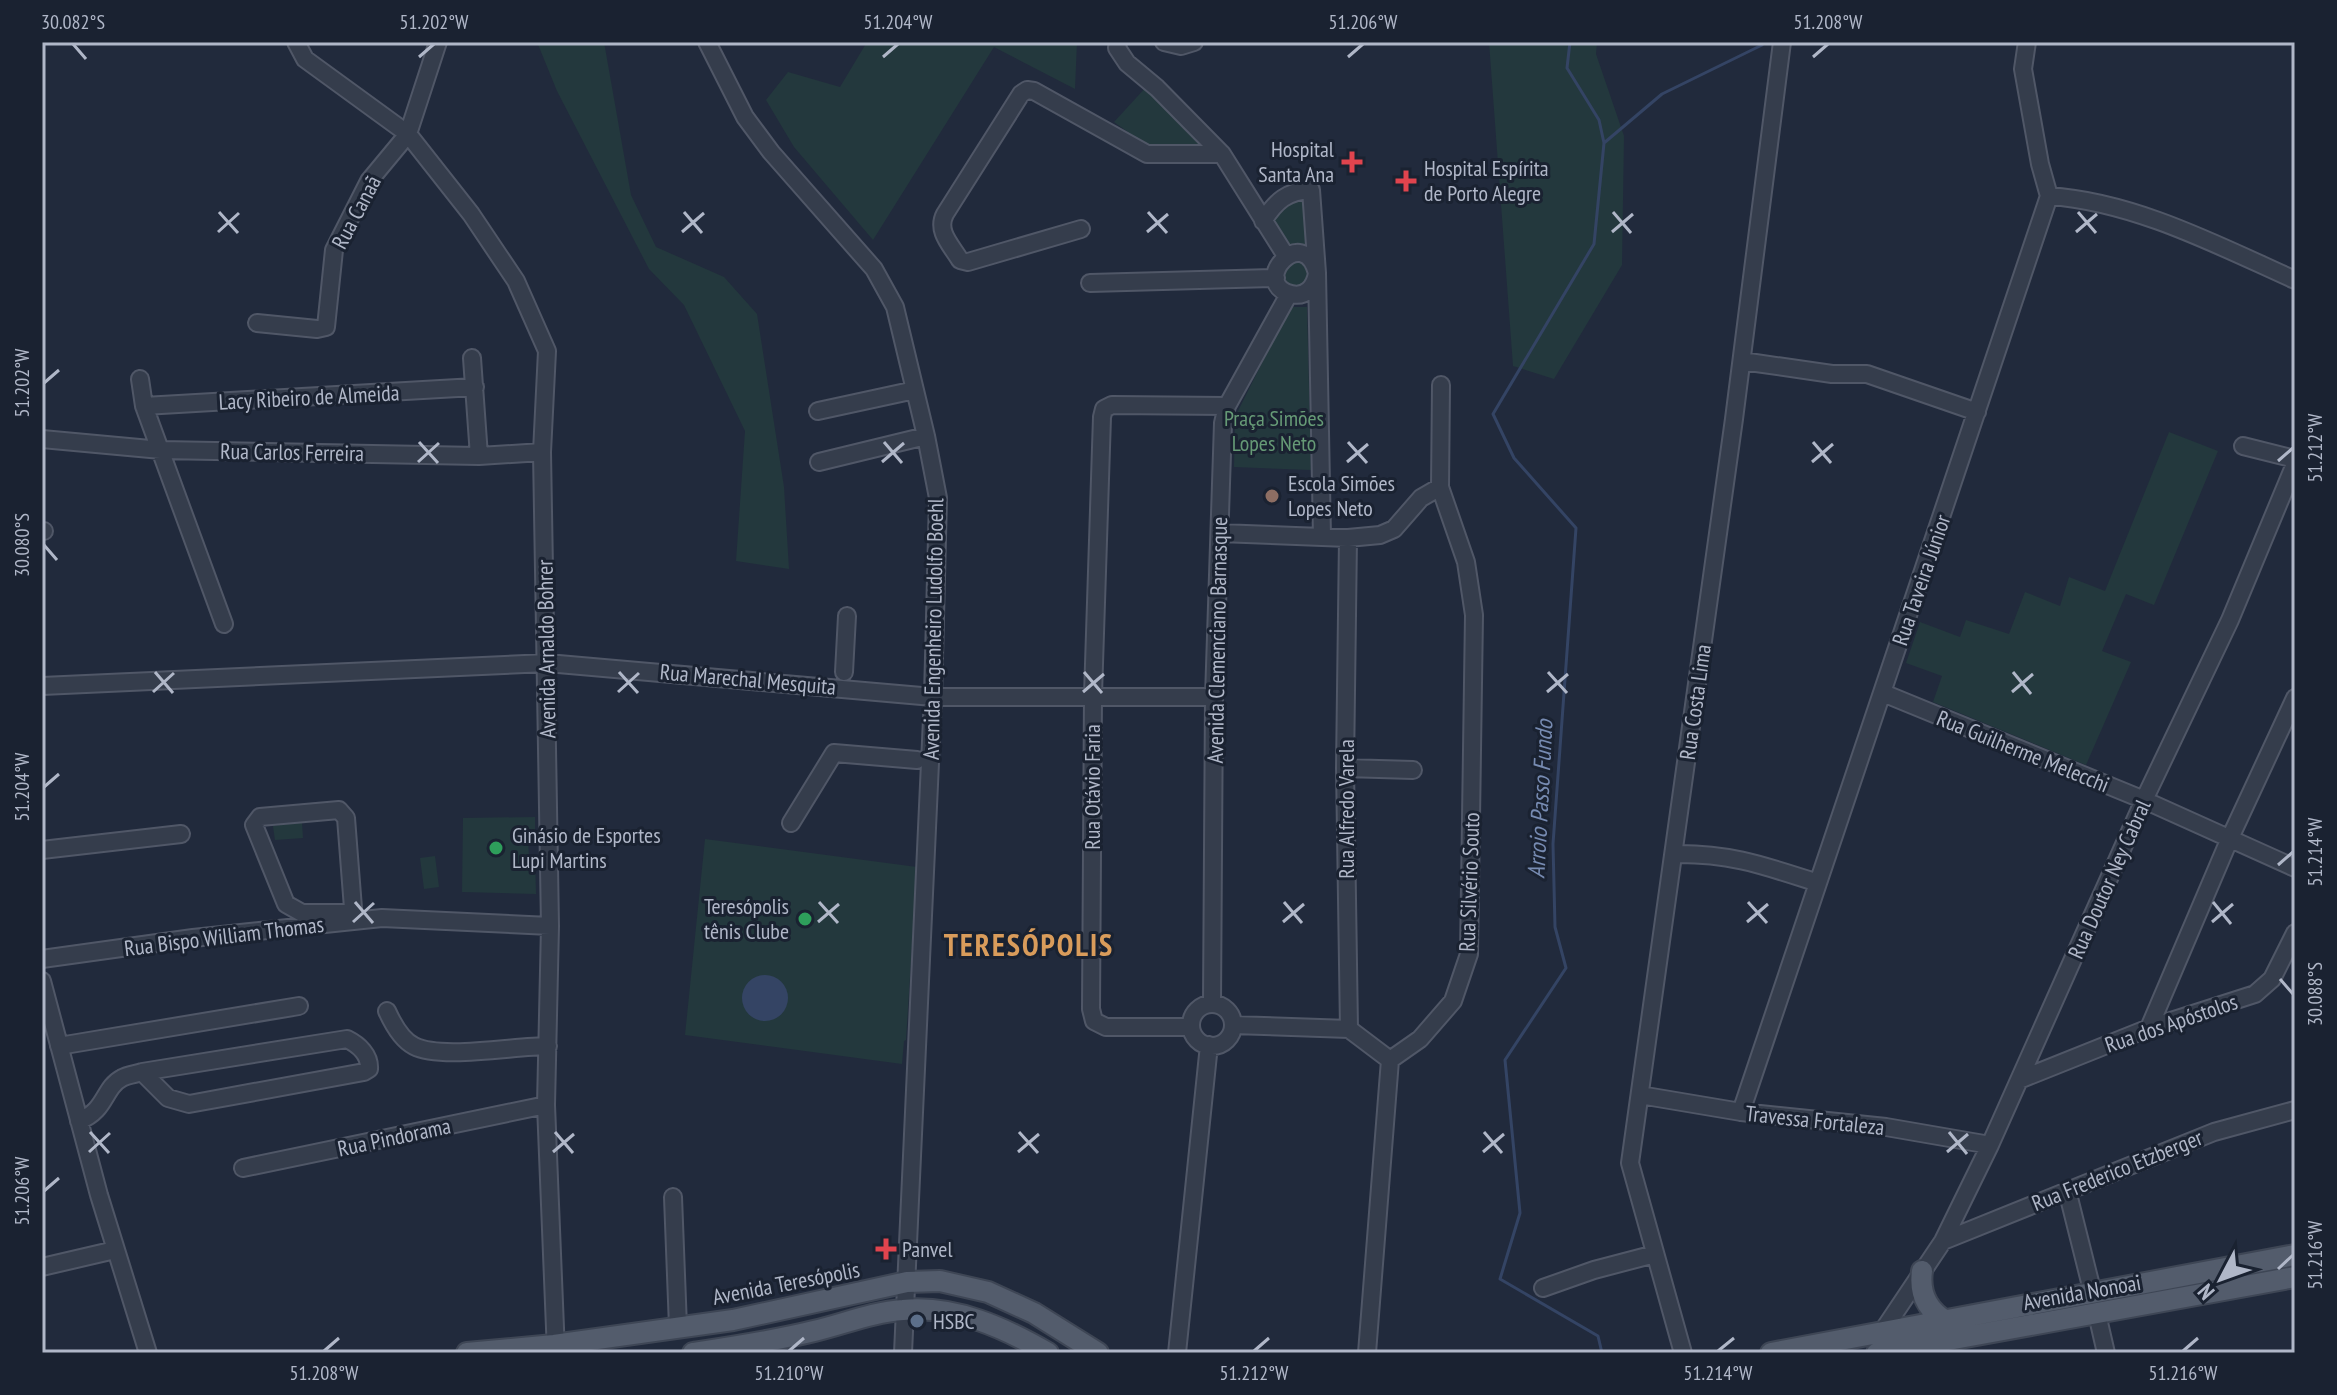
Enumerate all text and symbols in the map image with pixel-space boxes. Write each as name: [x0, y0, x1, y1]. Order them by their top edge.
text: 30.082°S: [41, 9, 105, 35]
text: 51.202°W: [400, 9, 469, 35]
text: 51.204°W: [864, 9, 933, 35]
text: 51.206°W: [1329, 9, 1398, 35]
text: 51.208°W: [1794, 9, 1863, 35]
place label: Hospital Santa Ana: [1258, 135, 1335, 188]
marker: Hospital Santa Ana: [1341, 151, 1363, 173]
place label: Hospital Espírita de Porto Alegre: [1424, 154, 1549, 207]
street label: Rua Canaã: [325, 170, 387, 254]
marker: Hospital Espírita de Porto Alegre: [1395, 170, 1417, 192]
text: 51.202°W: [9, 348, 35, 417]
street label: Lacy Ribeiro de Almeida: [218, 378, 400, 416]
park label: Praça Simões Lopes Neto: [1224, 404, 1324, 457]
text: 51.212°W: [2302, 413, 2328, 482]
street label: Rua Carlos Ferreira: [220, 437, 364, 467]
place label: Escola Simões Lopes Neto: [1288, 469, 1395, 522]
marker: Escola Simões Lopes Neto: [1263, 487, 1281, 505]
street label: Avenida Engenheiro Ludolfo Boehl: [917, 497, 949, 760]
street label: Rua Taveira Júnior: [1886, 511, 1956, 649]
text: 30.080°S: [9, 513, 35, 577]
street label: Avenida Clemenciano Barnasque: [1201, 516, 1233, 764]
street label: Avenida Arnaldo Bohrer: [530, 559, 562, 739]
street label: Rua Costa Lima: [1673, 642, 1717, 762]
street label: Rua Marechal Mesquita: [659, 657, 837, 701]
street label: Rua Guilherme Melecchi: [1933, 704, 2113, 798]
water label: Arroio Passo Fundo: [1520, 717, 1560, 879]
street label: Rua Otávio Faria: [1078, 724, 1106, 850]
street label: Rua Alfredo Varela: [1332, 739, 1360, 879]
text: 51.204°W: [9, 752, 35, 821]
street label: Rua Doutor Ney Cabral: [2061, 794, 2157, 963]
street label: Rua Silvério Souto: [1453, 812, 1485, 952]
text: 51.214°W: [2302, 817, 2328, 886]
place label: Ginásio de Esportes Lupi Martins: [512, 821, 661, 874]
marker: Ginásio de Esportes Lupi Martins: [487, 839, 505, 857]
place label: Teresópolis tênis Clube: [704, 892, 789, 945]
street label: Rua Bispo William Thomas: [123, 910, 325, 962]
marker: Teresópolis tênis Clube: [796, 910, 814, 928]
district label: TERESÓPOLIS: [944, 925, 1114, 964]
text: 30.088°S: [2302, 962, 2328, 1026]
street label: Rua dos Apóstolos: [2101, 987, 2241, 1059]
street label: Travessa Fortaleza: [1744, 1099, 1886, 1141]
street label: Rua Pindorama: [335, 1111, 453, 1163]
street label: Rua Frederico Etzberger: [2028, 1123, 2206, 1217]
text: 51.206°W: [9, 1156, 35, 1225]
text: 51.216°W: [2302, 1220, 2328, 1289]
place label: Panvel: [902, 1235, 953, 1263]
north arrow: [2181, 1239, 2261, 1319]
marker: Panvel: [877, 1240, 895, 1258]
street label: Avenida Teresópolis: [710, 1255, 862, 1311]
street label: Avenida Nonoai: [2021, 1268, 2143, 1316]
text: N: [2191, 1278, 2220, 1306]
place label: HSBC: [933, 1307, 975, 1335]
marker: HSBC: [908, 1312, 926, 1330]
text: 51.208°W: [290, 1360, 359, 1386]
text: 51.210°W: [755, 1360, 824, 1386]
text: 51.212°W: [1220, 1360, 1289, 1386]
text: 51.214°W: [1684, 1360, 1753, 1386]
text: 51.216°W: [2149, 1360, 2218, 1386]

